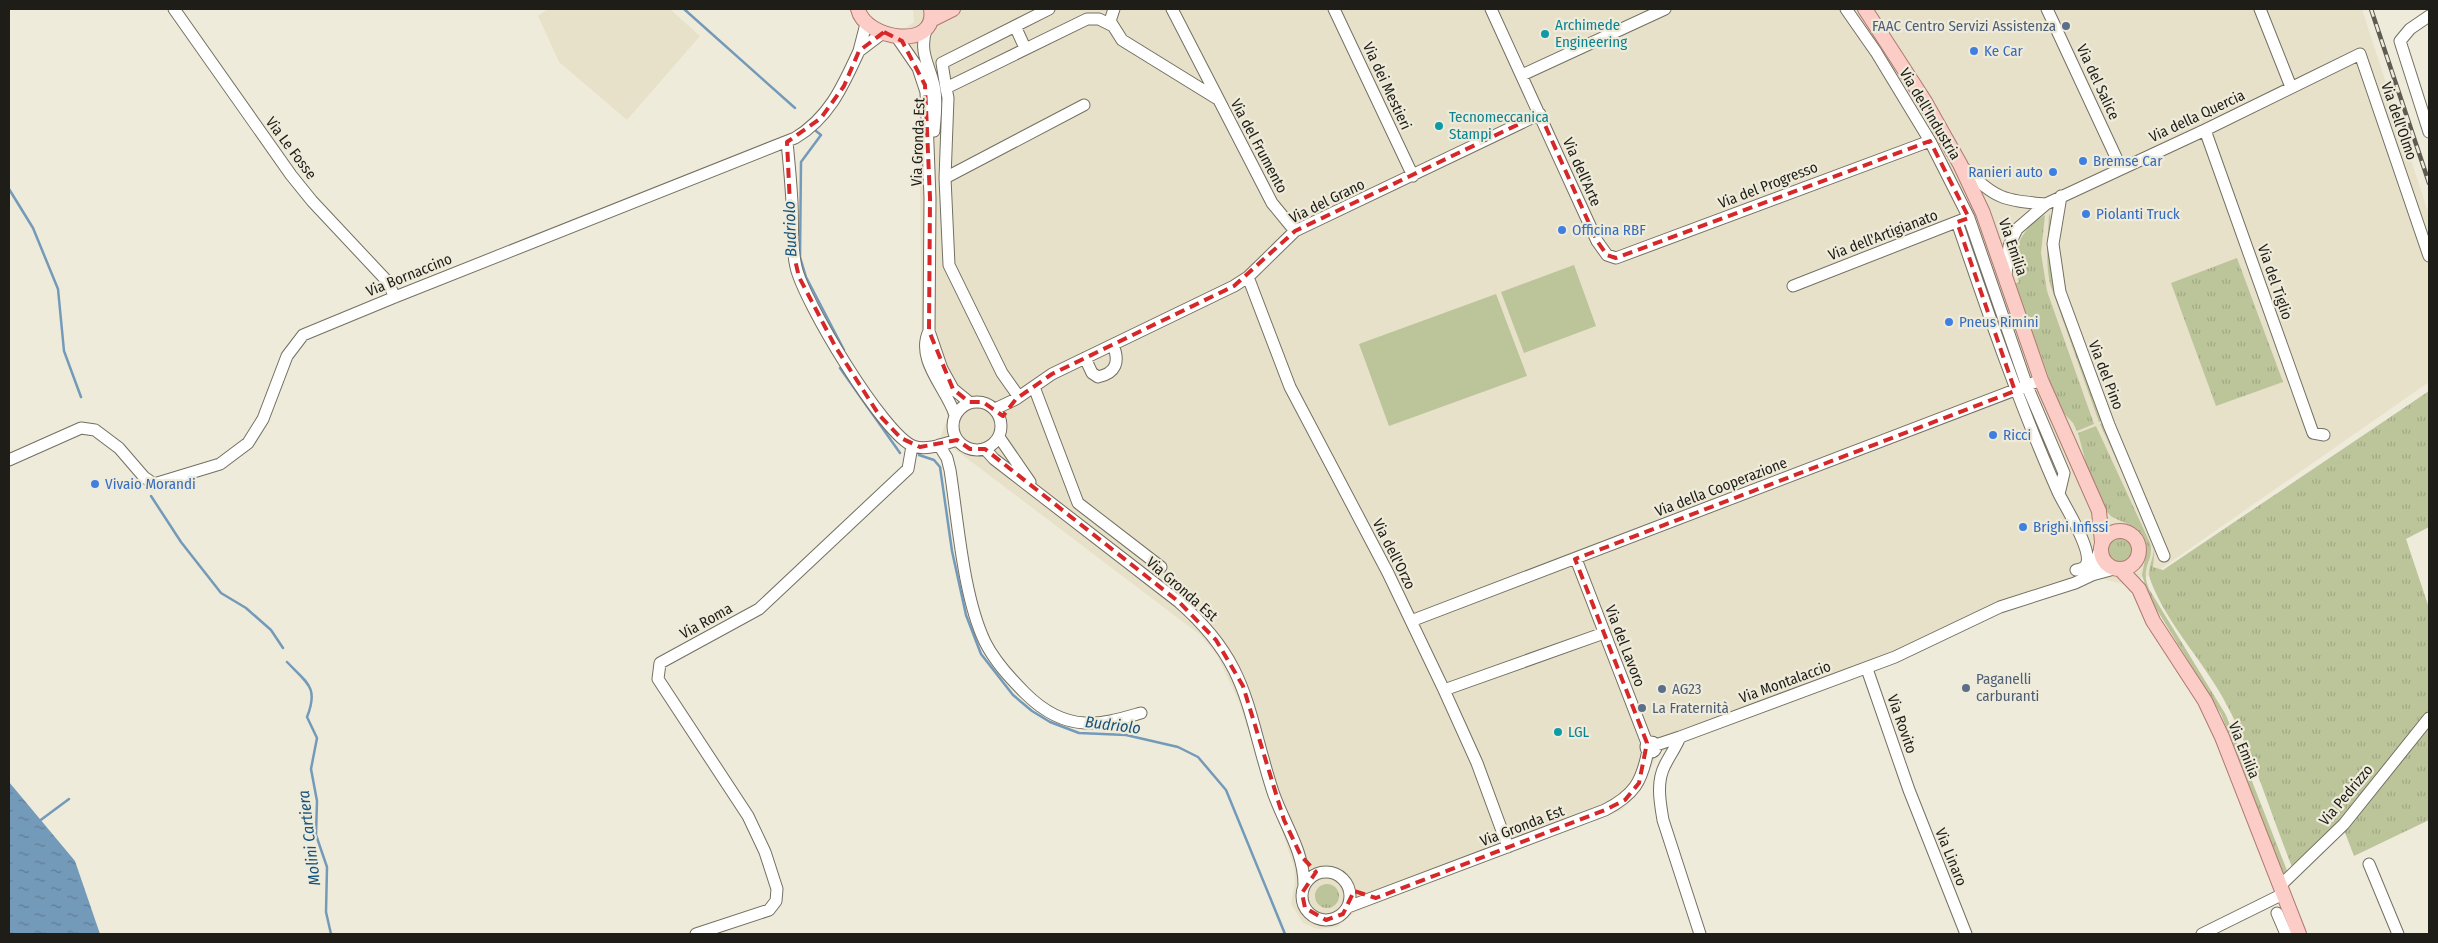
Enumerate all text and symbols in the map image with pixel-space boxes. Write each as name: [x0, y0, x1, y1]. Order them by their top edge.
place label: Archimede Engineering: [1555, 16, 1627, 51]
place label: FAAC Centro Servizi Assistenza: [1872, 17, 2056, 35]
marker: FAAC Centro Servizi Assistenza: [2060, 20, 2072, 32]
marker: Archimede Engineering: [1539, 28, 1551, 40]
street label: Via dei Mestieri: [1359, 39, 1415, 133]
street label: Via del Salice: [2073, 41, 2123, 123]
place label: Ke Car: [1984, 42, 2023, 60]
marker: Ke Car: [1968, 45, 1980, 57]
street label: Via dell'Industria: [1896, 65, 1964, 163]
street label: Via dell'Olmo: [2377, 80, 2421, 162]
street label: Via della Quercia: [2146, 86, 2248, 146]
street label: Via del Frumento: [1227, 96, 1291, 196]
street label: Via Gronda Est: [907, 97, 929, 187]
place label: Tecnomeccanica Stampi: [1449, 108, 1549, 143]
street label: Via Le Fosse: [262, 113, 320, 183]
marker: Tecnomeccanica Stampi: [1433, 120, 1445, 132]
street label: Via dell'Arte: [1559, 135, 1605, 209]
place label: Bremse Car: [2093, 152, 2163, 170]
marker: Bremse Car: [2077, 155, 2089, 167]
street label: Via del Progresso: [1716, 158, 1820, 212]
place label: Ranieri auto: [1968, 163, 2043, 181]
marker: Ranieri auto: [2047, 166, 2059, 178]
street label: Via del Grano: [1286, 175, 1368, 227]
water label: Budriolo: [780, 201, 800, 257]
place label: Piolanti Truck: [2096, 205, 2180, 223]
street label: Via dell'Artigianato: [1826, 206, 1940, 264]
marker: Piolanti Truck: [2080, 208, 2092, 220]
street label: Via Emilia: [1995, 216, 2031, 278]
place label: Officina RBF: [1572, 221, 1646, 239]
marker: Officina RBF: [1556, 224, 1568, 236]
street label: Via del Tiglio: [2254, 242, 2296, 322]
street label: Via Bornaccino: [363, 250, 455, 300]
place label: Pneus Rimini: [1959, 313, 2039, 331]
marker: Pneus Rimini: [1943, 316, 1955, 328]
street label: Via del Pino: [2085, 338, 2127, 412]
place label: Ricci: [2003, 426, 2031, 444]
marker: Ricci: [1987, 429, 1999, 441]
street label: Via della Cooperazione: [1652, 454, 1790, 520]
place label: Vivaio Morandi: [105, 475, 196, 493]
marker: Vivaio Morandi: [89, 478, 101, 490]
street label: Via dell'Orzo: [1369, 516, 1419, 592]
place label: Brighi Infissi: [2033, 518, 2109, 536]
marker: Brighi Infissi: [2017, 521, 2029, 533]
street label: Via Gronda Est: [1143, 553, 1221, 625]
street label: Via Roma: [677, 599, 735, 643]
street label: Via del Lavoro: [1601, 603, 1649, 690]
street label: Via Montalaccio: [1737, 657, 1833, 707]
place label: Paganelli carburanti: [1976, 670, 2039, 705]
place label: AG23: [1672, 680, 1702, 698]
marker: Paganelli carburanti: [1960, 682, 1972, 694]
marker: AG23: [1656, 683, 1668, 695]
street label: Via Rovito: [1884, 692, 1920, 756]
place label: La Fraternità: [1652, 699, 1729, 717]
marker: La Fraternità: [1636, 702, 1648, 714]
water label: Budriolo: [1084, 712, 1142, 738]
street label: Via Emilia: [2224, 719, 2264, 781]
place label: LGL: [1568, 723, 1590, 741]
marker: LGL: [1552, 726, 1564, 738]
street label: Via Pedrizzo: [2315, 761, 2377, 829]
water label: Molini Cartiera: [294, 789, 324, 887]
street label: Via Gronda Est: [1477, 802, 1567, 850]
street label: Via Linaro: [1931, 825, 1971, 889]

